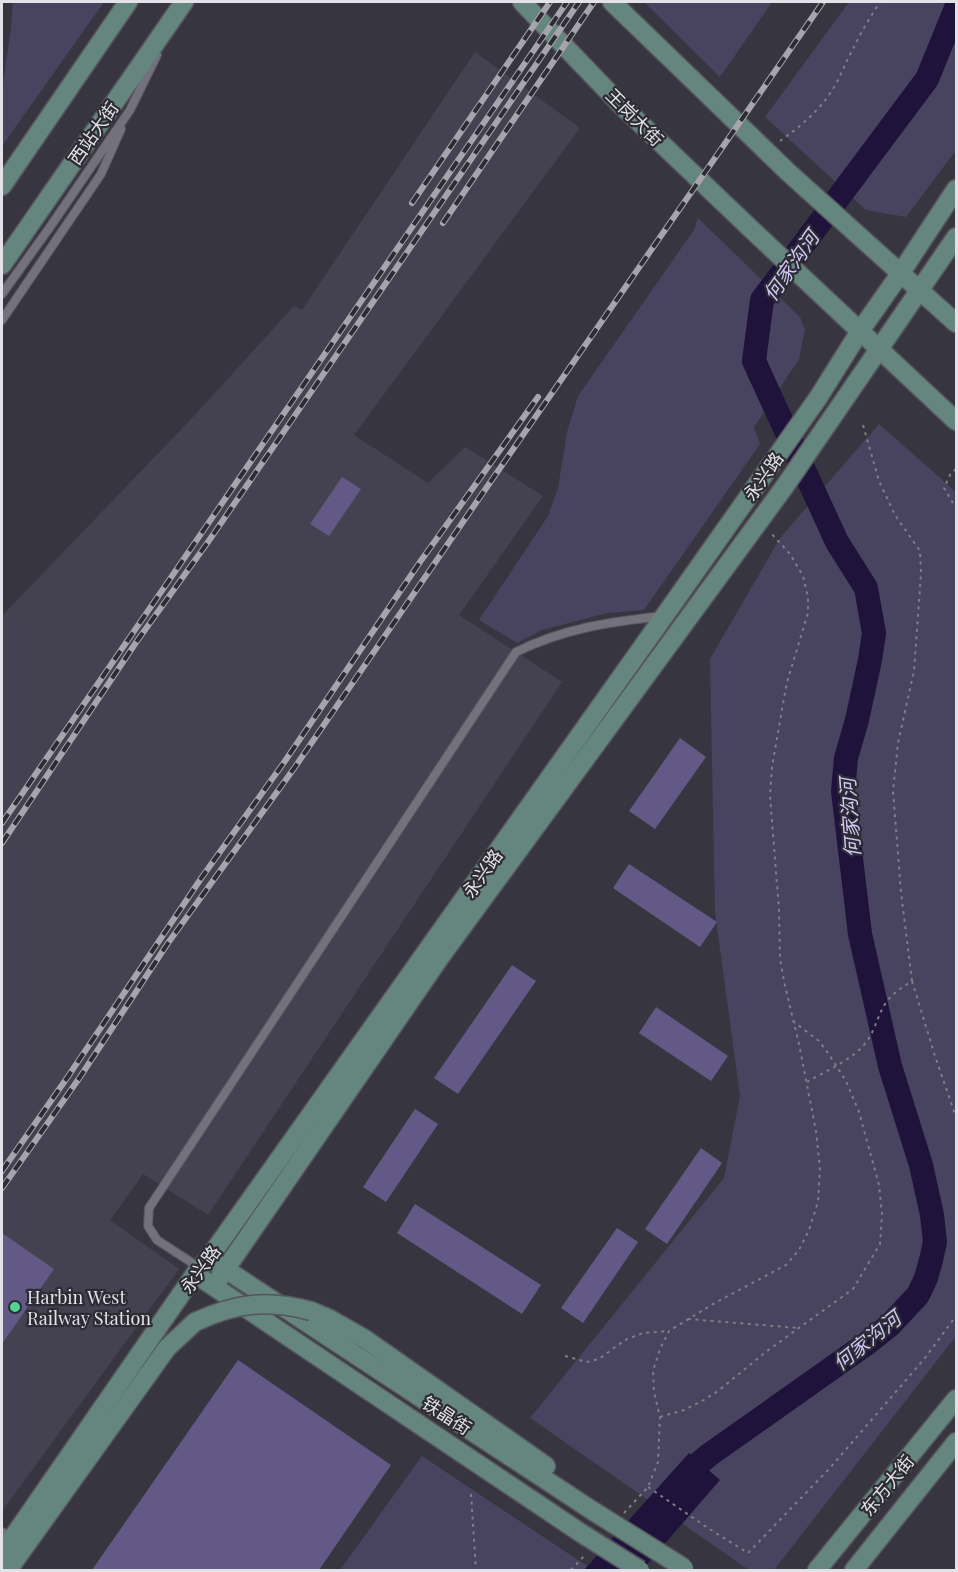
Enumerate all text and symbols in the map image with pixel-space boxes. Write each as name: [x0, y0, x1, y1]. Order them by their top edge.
street label: 王岗大街: [601, 83, 669, 151]
street label: 西站大街: [63, 97, 123, 169]
water label: 何家沟河: [756, 221, 826, 306]
street label: 永兴路: [738, 447, 788, 505]
water label: 何家沟河: [832, 773, 865, 859]
street label: 永兴路: [457, 844, 507, 902]
street label: 永兴路: [174, 1240, 226, 1298]
place label: Harbin West Railway Station: [27, 1285, 151, 1330]
marker: Harbin West Railway Station: [8, 1300, 22, 1314]
water label: 何家沟河: [826, 1302, 909, 1376]
street label: 铁晶街: [418, 1390, 476, 1440]
street label: 东方大街: [855, 1449, 919, 1521]

